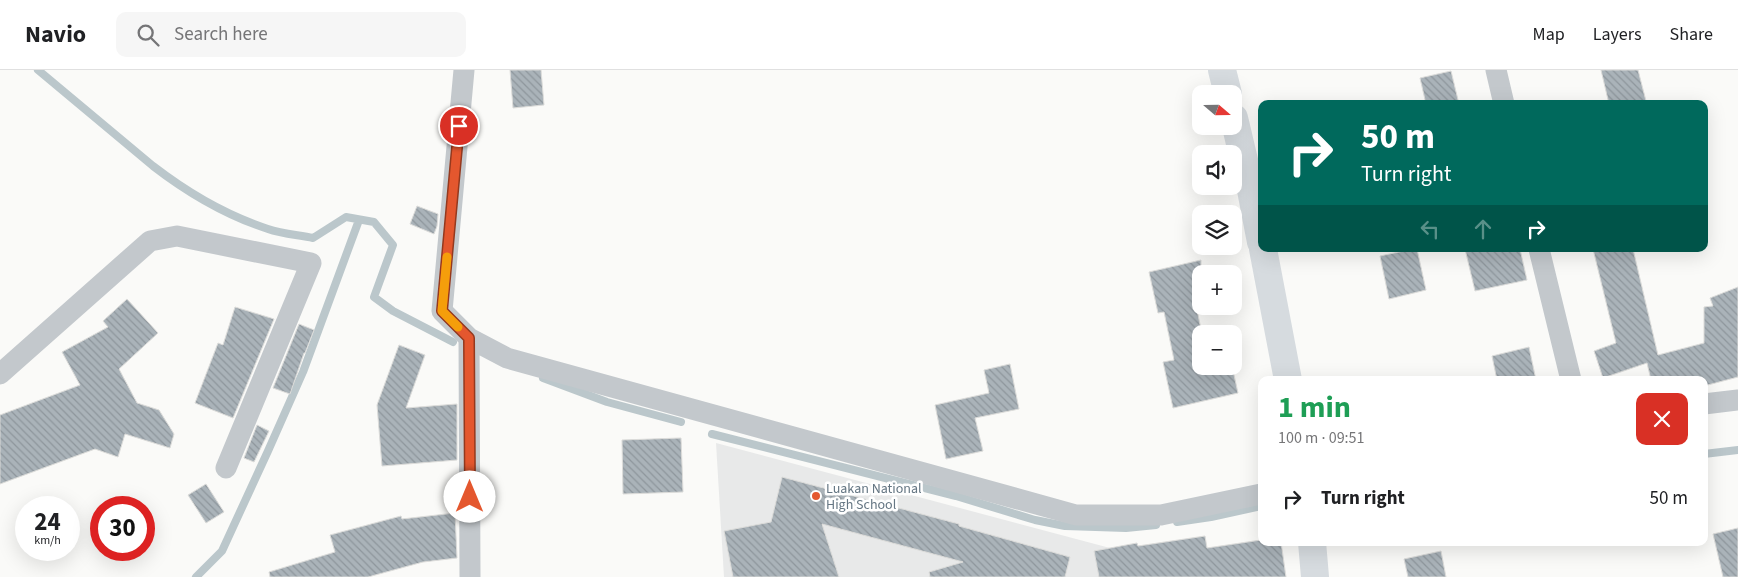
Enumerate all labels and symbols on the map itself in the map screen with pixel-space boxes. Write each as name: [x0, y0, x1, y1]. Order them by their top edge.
north arrow: [1192, 85, 1242, 135]
pin: [438, 105, 480, 147]
position arrow: [443, 470, 495, 522]
place label: Luakan National High School: [826, 479, 922, 515]
marker: Luakan National High School: [810, 490, 822, 502]
speed limit sign: 30: [90, 496, 155, 561]

